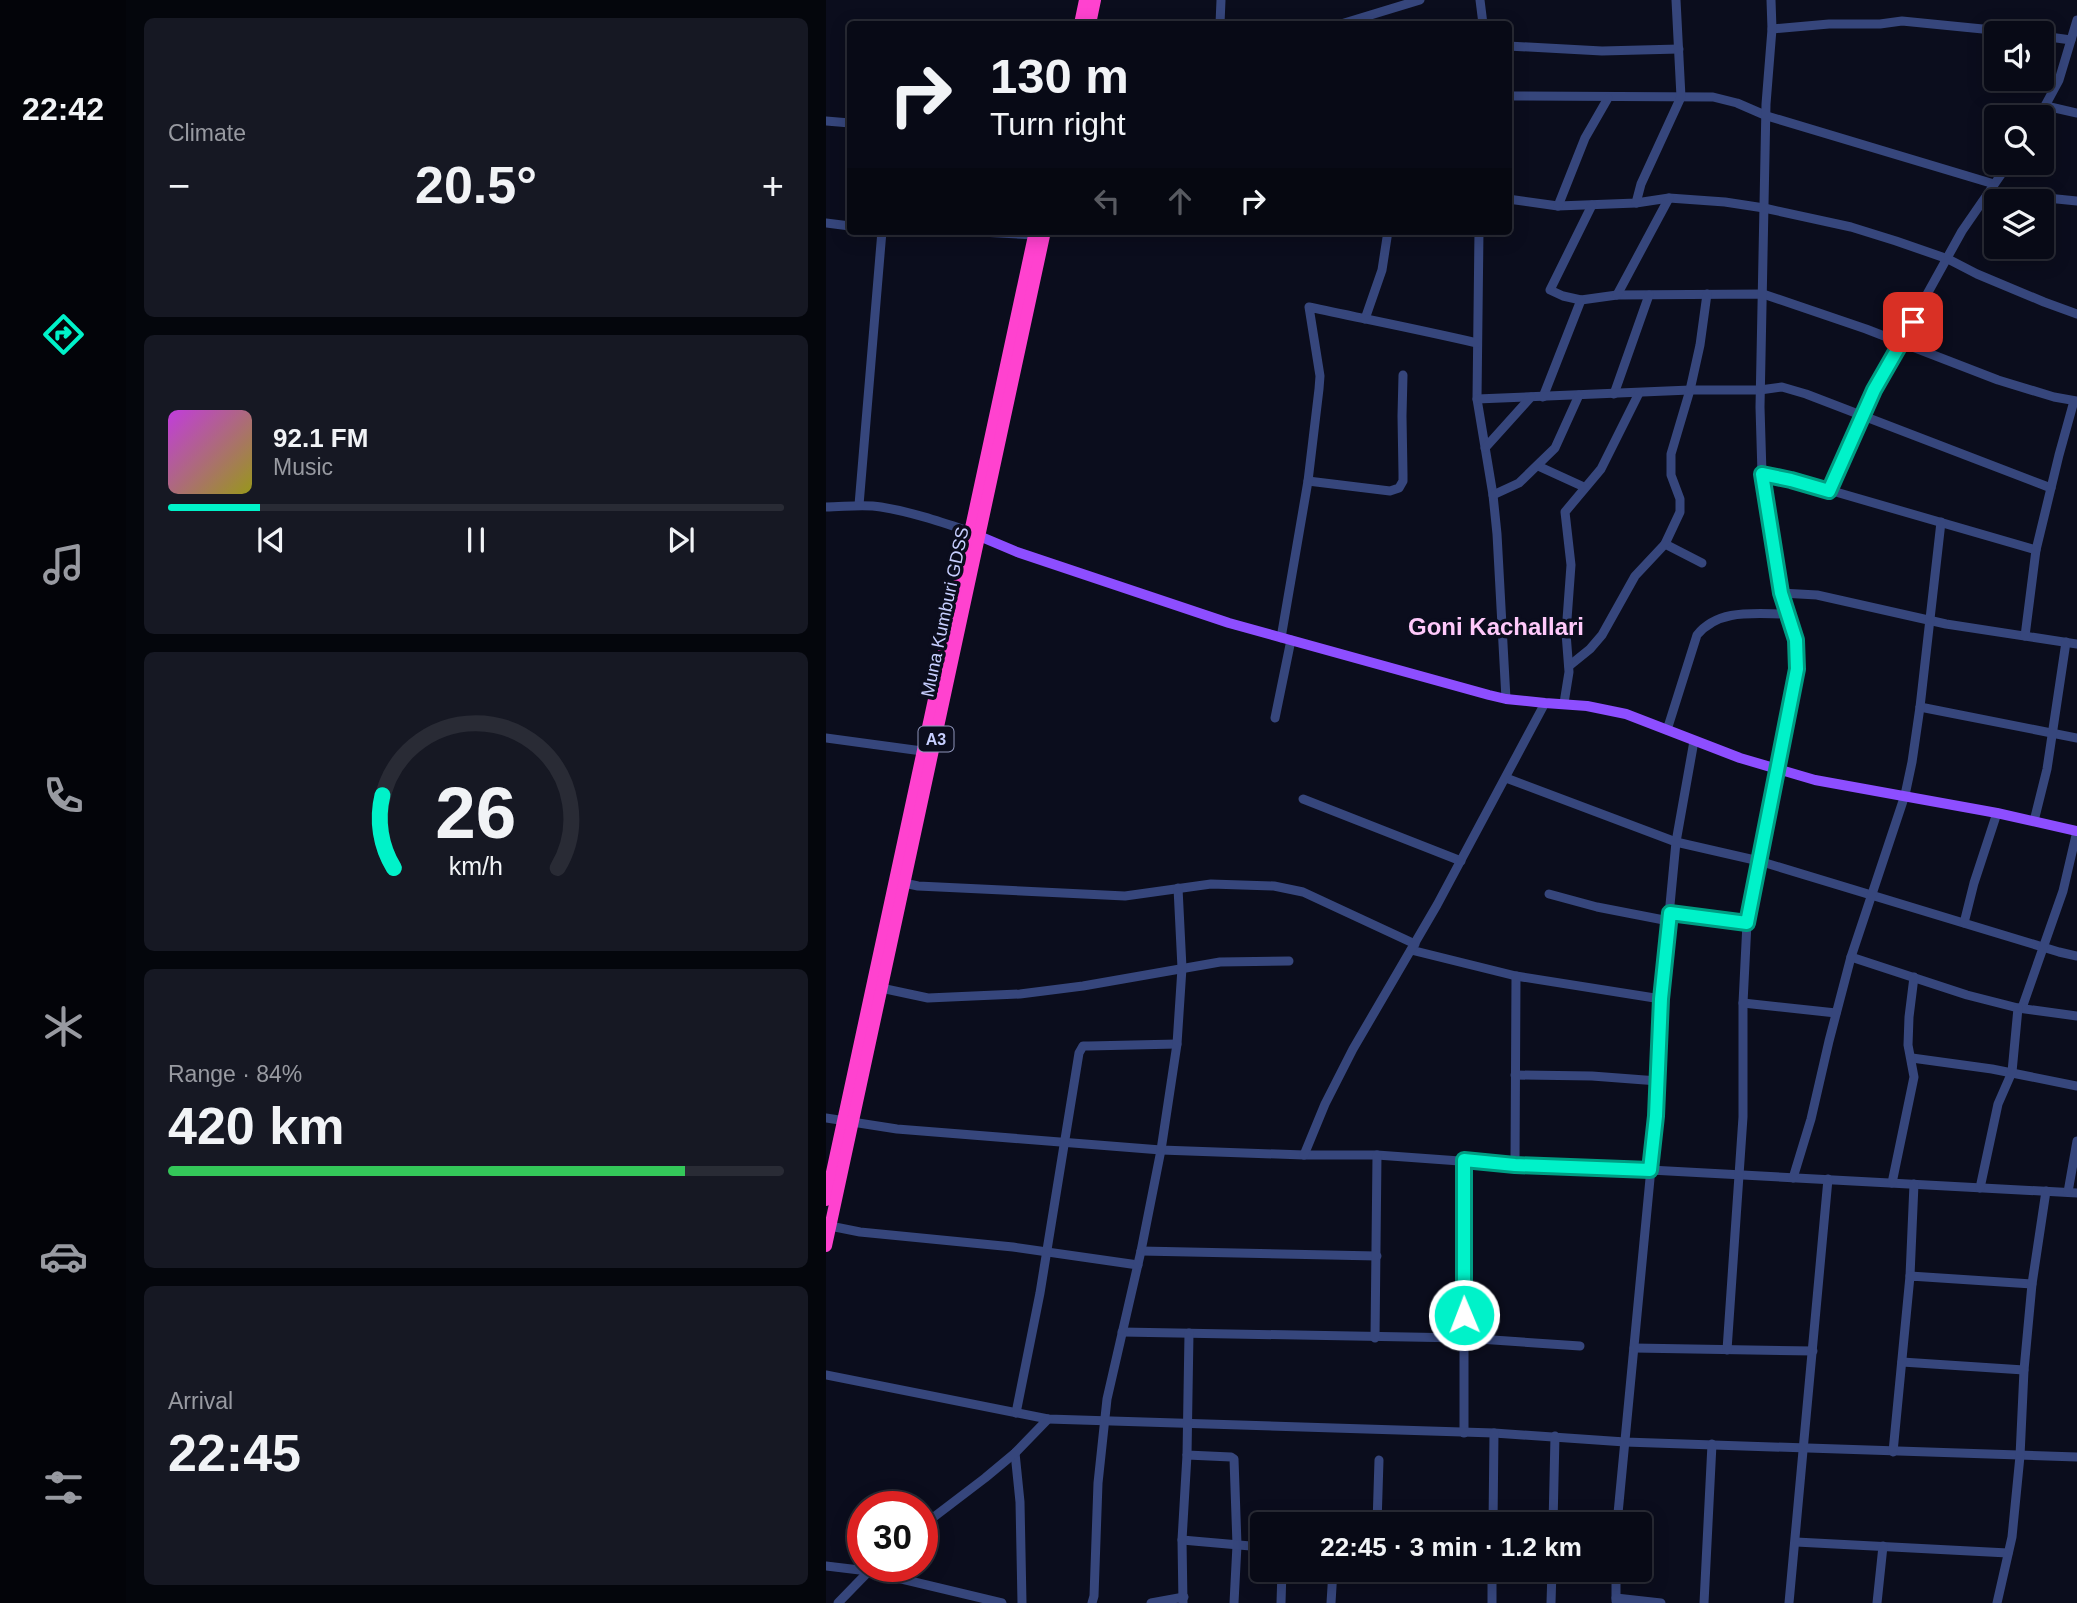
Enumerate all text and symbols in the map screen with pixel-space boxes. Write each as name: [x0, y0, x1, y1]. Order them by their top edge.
map controls: [1984, 21, 2054, 259]
button: sound: [1984, 21, 2054, 91]
icon: right: [875, 49, 966, 140]
text: 130 m: [990, 49, 1129, 103]
text: 22:42: [22, 91, 104, 127]
button: search: [1984, 105, 2054, 175]
text: Turn right: [990, 106, 1126, 142]
text: Climate: [168, 120, 246, 146]
text: 20.5°: [415, 156, 537, 214]
text: −: [168, 165, 190, 207]
text: +: [762, 165, 784, 207]
icon: left: [1088, 182, 1126, 220]
icon: ahead: [1161, 182, 1199, 220]
icon: right: [1234, 182, 1272, 220]
button: layers: [1984, 189, 2054, 259]
pin: [1883, 292, 1943, 352]
icon: arrive: [1894, 303, 1932, 341]
icon: directions: [39, 310, 88, 359]
text: 92.1 FM: [273, 423, 368, 453]
text: Music: [273, 454, 333, 480]
icon: previous: [252, 521, 290, 559]
icon: pause: [457, 521, 495, 559]
icon: next: [662, 521, 700, 559]
street label: Muna Kumburi GDSS: [917, 525, 973, 699]
icon: music: [39, 540, 88, 589]
district label: Goni Kachallari: [1408, 613, 1584, 640]
road number: A3: [918, 726, 954, 752]
icon: phone: [39, 771, 88, 820]
text: 26: [436, 772, 516, 853]
text: km/h: [449, 851, 503, 879]
icon: climate: [39, 1002, 88, 1051]
text: Range · 84%: [168, 1061, 302, 1087]
text: 420 km: [168, 1097, 344, 1155]
icon: car: [39, 1232, 88, 1281]
position arrow: [1427, 1278, 1501, 1352]
text: Arrival: [168, 1388, 233, 1414]
text: 22:45: [168, 1424, 301, 1482]
icon: filters: [39, 1463, 88, 1512]
speed limit sign: 30: [847, 1491, 938, 1582]
text: 22:45 · 3 min · 1.2 km: [1320, 1532, 1582, 1562]

